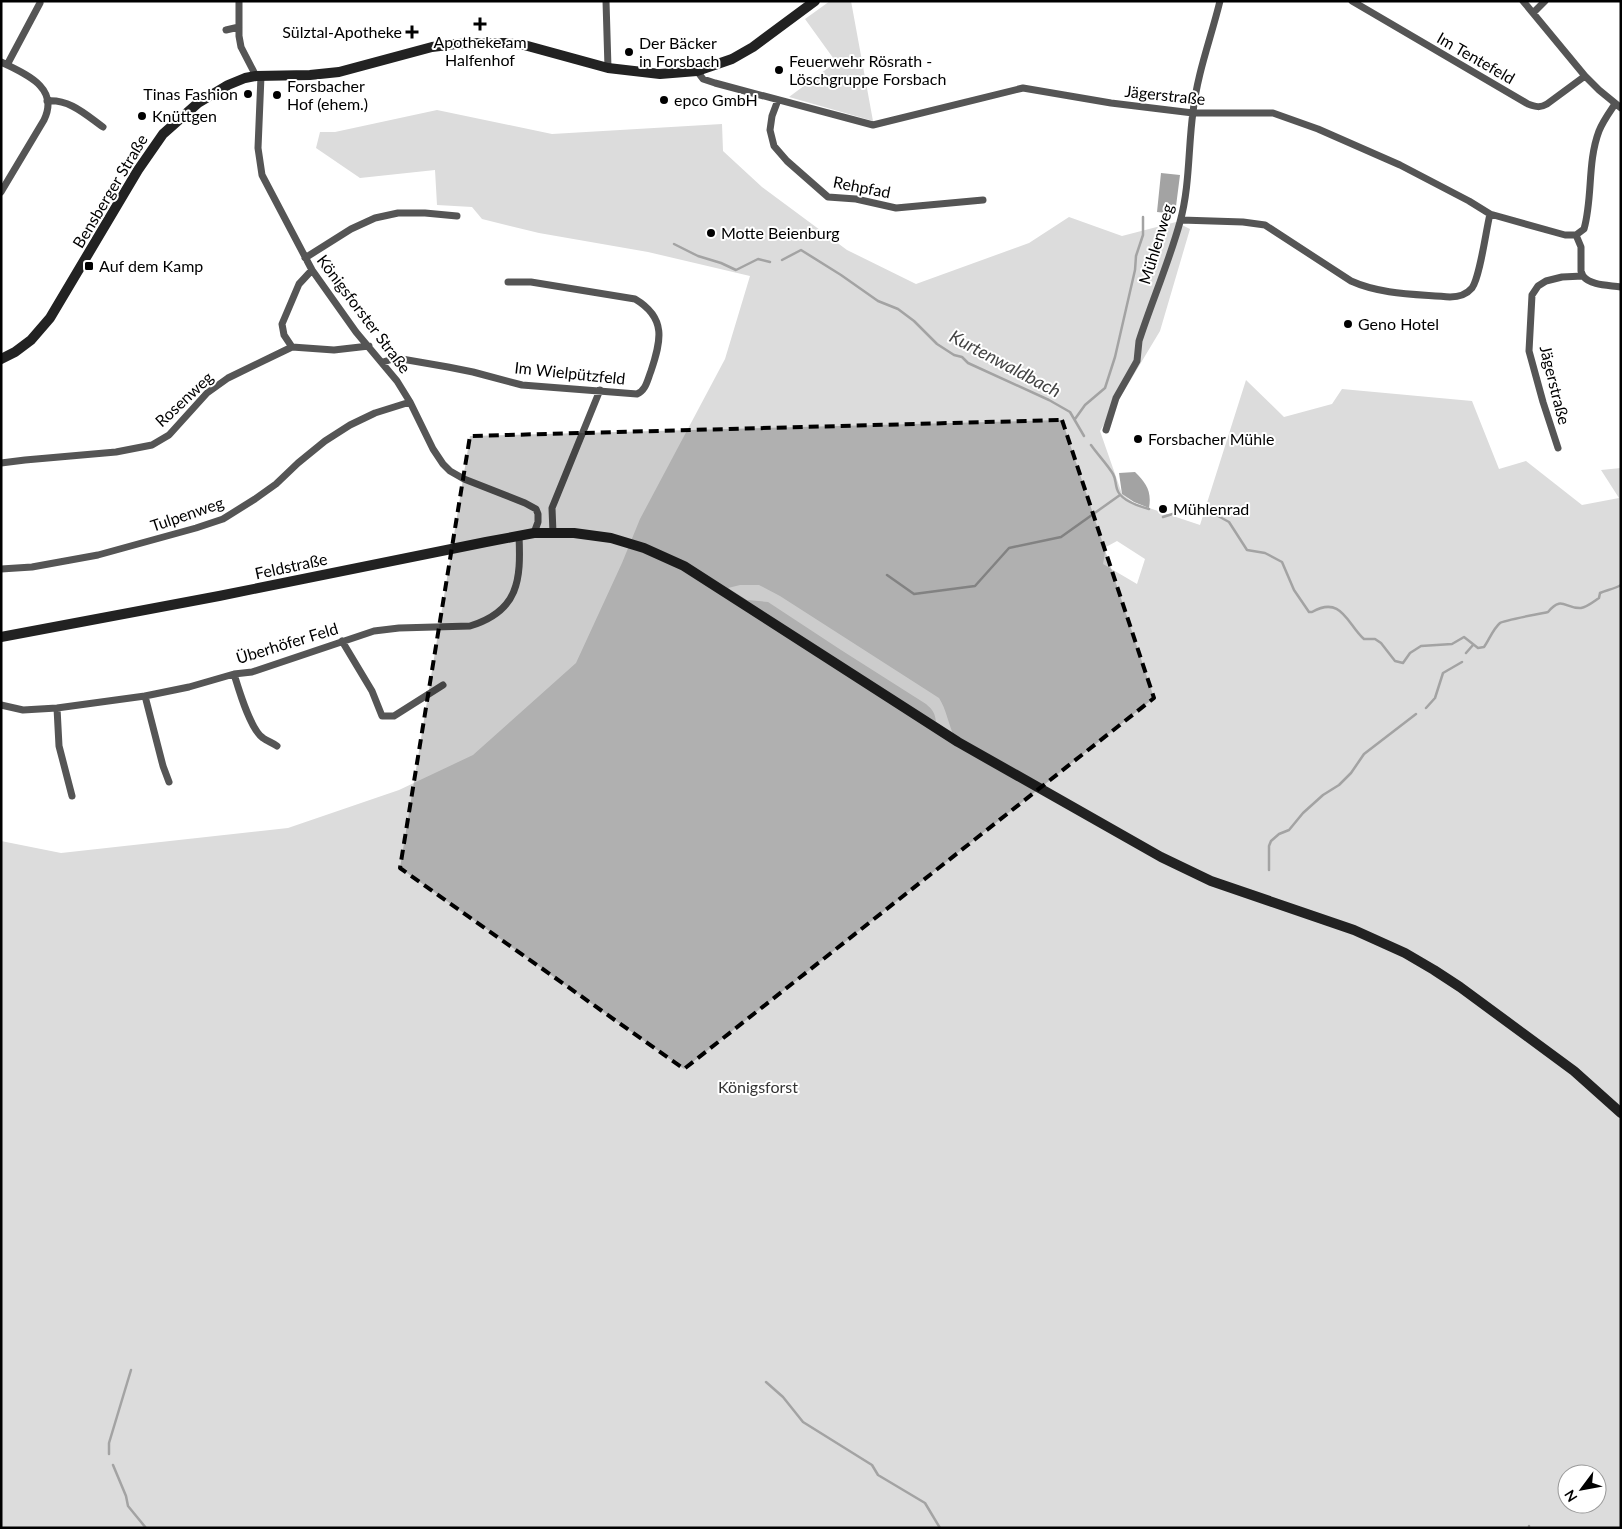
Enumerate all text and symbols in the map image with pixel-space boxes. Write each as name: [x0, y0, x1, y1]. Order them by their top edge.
marker: Apotheke am Halfenhof: [474, 18, 486, 30]
place label: Sülztal-Apotheke: [282, 22, 402, 41]
marker: Sülztal-Apotheke: [406, 26, 418, 38]
street label: Im Tentefeld: [1434, 28, 1518, 87]
place label: Apotheke am Halfenhof: [433, 32, 527, 69]
place label: Der Bäcker in Forsbach: [639, 33, 719, 70]
marker: Der Bäcker in Forsbach: [623, 46, 635, 58]
place label: Feuerwehr Rösrath - Löschgruppe Forsbach: [789, 51, 946, 88]
marker: Feuerwehr Rösrath - Löschgruppe Forsbach: [773, 64, 785, 76]
place label: Forsbacher Hof (ehem.): [287, 76, 368, 113]
street label: Jägerstraße: [1124, 81, 1206, 108]
place label: Tinas Fashion: [143, 84, 238, 103]
marker: Tinas Fashion: [242, 88, 254, 100]
marker: Forsbacher Hof (ehem.): [271, 89, 283, 101]
place label: epco GmbH: [674, 90, 758, 109]
marker: epco GmbH: [658, 94, 670, 106]
place label: Knüttgen: [152, 106, 217, 125]
marker: Knüttgen: [136, 110, 148, 122]
street label: Bensberger Straße: [68, 130, 151, 251]
street label: Rehpfad: [832, 172, 892, 201]
street label: Mühlenweg: [1134, 201, 1177, 286]
place label: Motte Beienburg: [721, 223, 840, 242]
marker: Motte Beienburg: [705, 227, 717, 239]
street label: Königsforster Straße: [314, 251, 415, 377]
place label: Auf dem Kamp: [99, 256, 203, 275]
marker: Auf dem Kamp: [83, 260, 95, 272]
place label: Geno Hotel: [1358, 314, 1439, 333]
marker: Geno Hotel: [1342, 318, 1354, 330]
water label: Kurtenwaldbach: [946, 325, 1065, 402]
street label: Jägerstraße: [1536, 343, 1574, 426]
street label: Im Wielpützfeld: [514, 357, 626, 388]
street label: Rosenweg: [151, 367, 216, 430]
place label: Forsbacher Mühle: [1148, 429, 1274, 448]
marker: Forsbacher Mühle: [1132, 433, 1144, 445]
street label: Tulpenweg: [148, 492, 226, 535]
place label: Mühlenrad: [1173, 499, 1249, 518]
marker: Mühlenrad: [1157, 503, 1169, 515]
street label: Feldstraße: [253, 549, 329, 582]
street label: Überhöfer Feld: [234, 618, 340, 667]
park label: Königsforst: [718, 1077, 798, 1096]
north arrow: [1557, 1464, 1607, 1514]
text: N: [1560, 1487, 1581, 1505]

